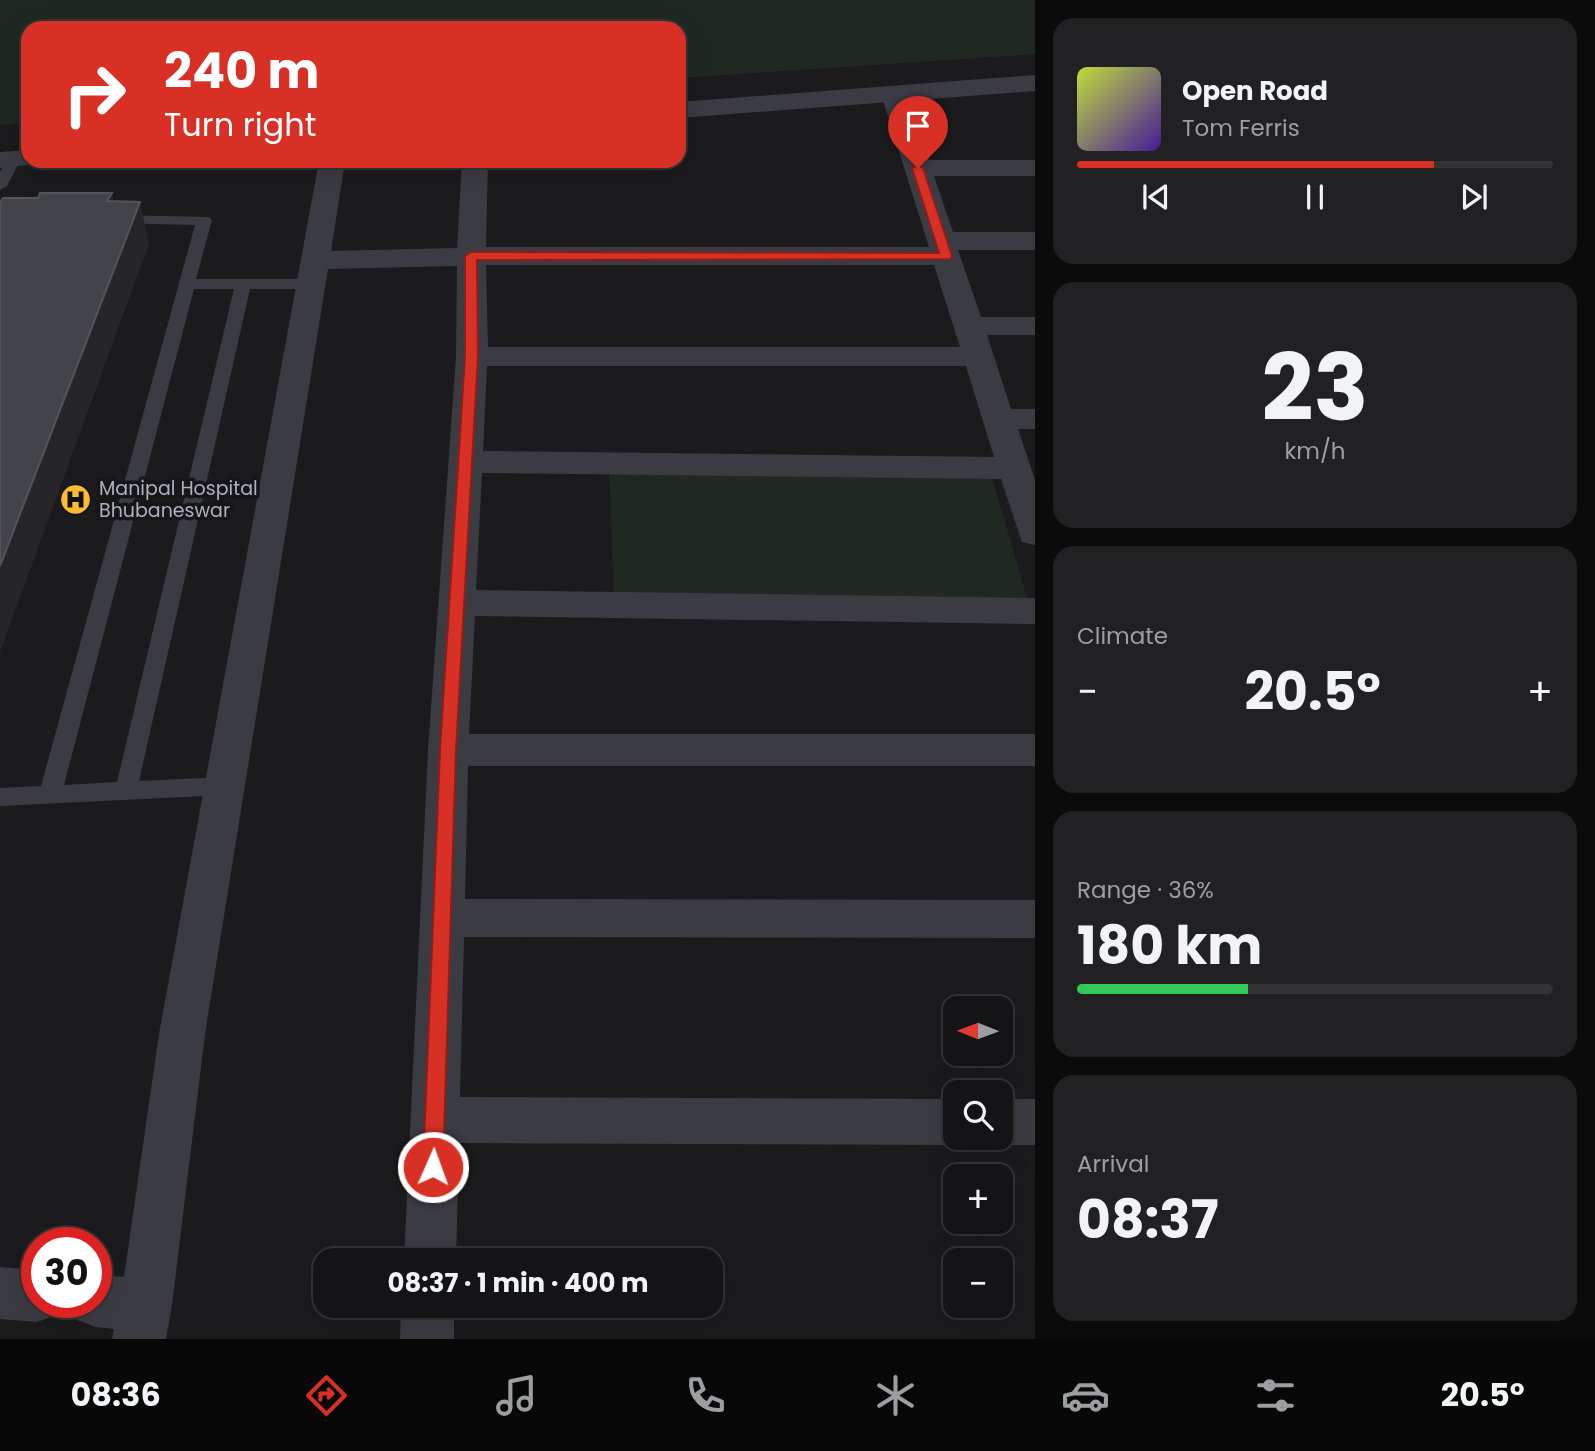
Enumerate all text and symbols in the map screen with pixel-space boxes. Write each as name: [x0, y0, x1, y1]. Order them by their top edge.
text: 240 m: [164, 37, 319, 105]
icon: right: [49, 49, 140, 140]
text: Open Road: [1182, 73, 1328, 109]
pin: [888, 96, 948, 168]
text: Turn right: [164, 102, 316, 147]
icon: arrive: [899, 107, 937, 145]
text: Tom Ferris: [1182, 112, 1300, 144]
icon: previous: [1137, 178, 1175, 216]
icon: pause: [1296, 178, 1334, 216]
icon: next: [1455, 178, 1493, 216]
text: 23: [1261, 324, 1369, 452]
text: km/h: [1284, 435, 1346, 467]
place label: Manipal Hospital Bhubaneswar: [99, 475, 258, 524]
hospital icon: Manipal Hospital Bhubaneswar: [59, 482, 93, 516]
text: Climate: [1077, 620, 1168, 652]
text: 20.5°: [1244, 655, 1381, 728]
text: −: [1077, 665, 1098, 718]
text: +: [1527, 665, 1553, 718]
text: Range · 36%: [1077, 874, 1214, 906]
text: 180 km: [1077, 909, 1262, 982]
north arrow: [943, 996, 1013, 1066]
map controls: [943, 996, 1013, 1318]
button: search: [943, 1080, 1013, 1150]
position arrow: [396, 1130, 470, 1204]
text: Arrival: [1077, 1148, 1149, 1180]
button: +: [943, 1164, 1013, 1234]
text: 08:37: [1077, 1183, 1219, 1256]
speed limit sign: 30: [21, 1227, 112, 1318]
button: −: [943, 1248, 1013, 1318]
text: 08:37 · 1 min · 400 m: [388, 1265, 649, 1301]
icon: directions: [302, 1371, 351, 1420]
icon: music: [492, 1371, 541, 1420]
icon: phone: [681, 1371, 730, 1420]
icon: climate: [871, 1371, 920, 1420]
icon: car: [1061, 1371, 1110, 1420]
icon: filters: [1251, 1371, 1300, 1420]
text: 08:36: [70, 1372, 161, 1417]
text: 20.5°: [1441, 1372, 1525, 1417]

